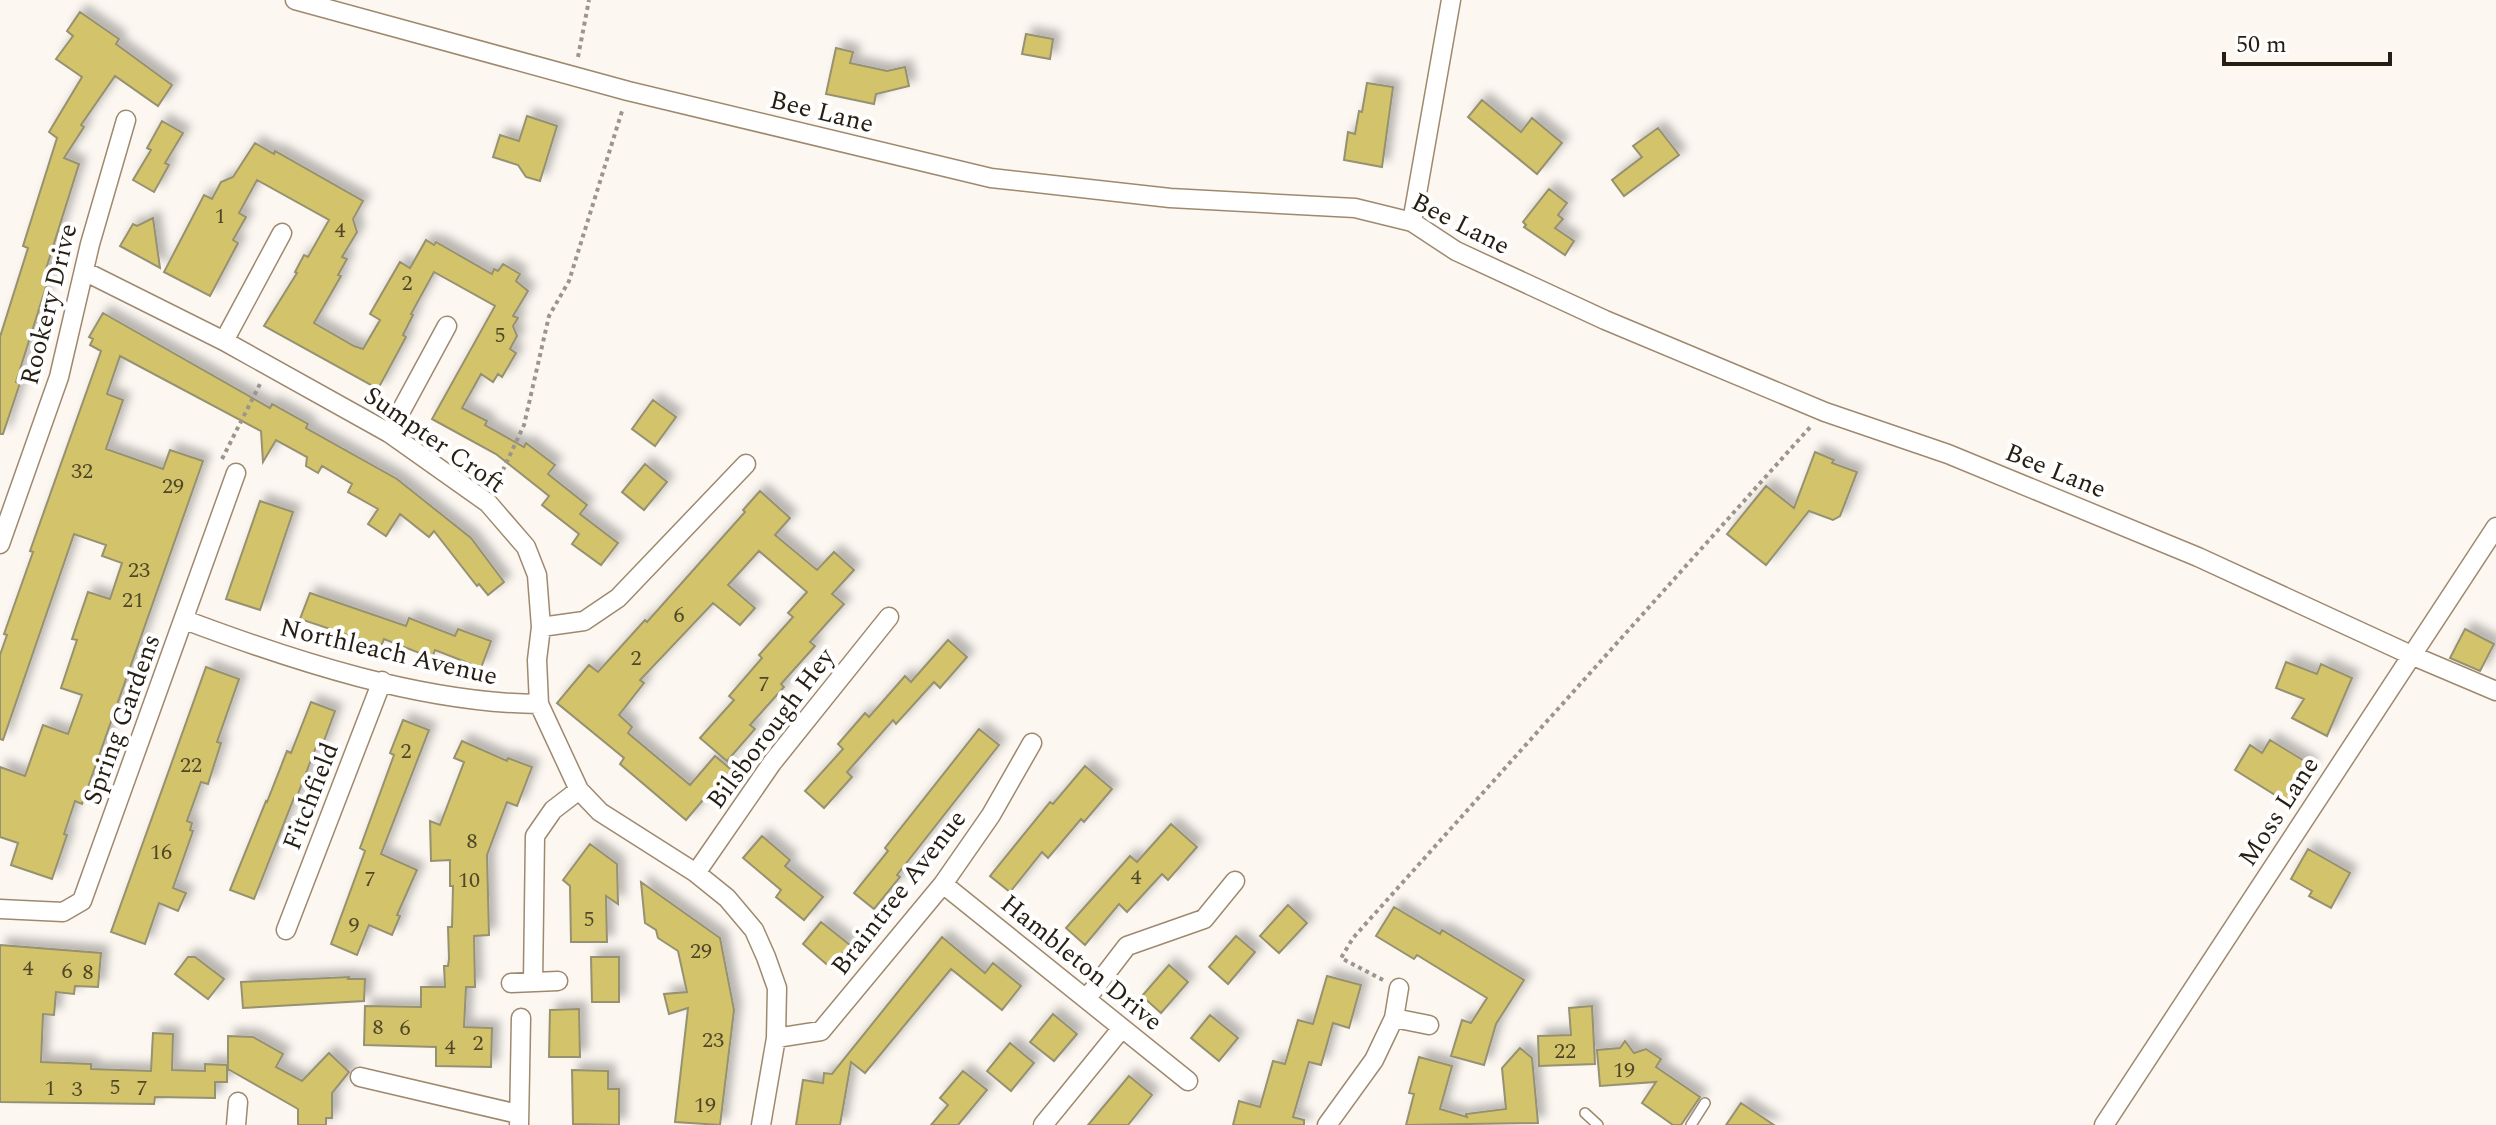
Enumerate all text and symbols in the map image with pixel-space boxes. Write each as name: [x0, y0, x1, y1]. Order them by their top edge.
scale bar: [2224, 16, 2390, 66]
text: 50 m: [2236, 27, 2287, 63]
street label: Bee Lane: [766, 80, 878, 144]
street label: Bee Lane: [1404, 182, 1517, 266]
house number: 1: [214, 200, 226, 233]
house number: 4: [334, 214, 346, 247]
street label: Rookery Drive: [10, 219, 88, 389]
house number: 2: [401, 267, 413, 300]
house number: 5: [494, 319, 506, 352]
street label: Sumpter Croft: [355, 376, 514, 504]
street label: Bee Lane: [1999, 433, 2112, 509]
house number: 32: [71, 455, 93, 488]
house number: 29: [162, 470, 184, 503]
house number: 23: [128, 554, 150, 587]
house number: 21: [122, 584, 144, 617]
house number: 6: [673, 599, 685, 632]
street label: Northleach Avenue: [276, 607, 502, 696]
street label: Spring Gardens: [73, 628, 171, 810]
street label: Bilsborough Hey: [697, 638, 846, 818]
house number: 2: [630, 642, 642, 675]
house number: 7: [758, 668, 770, 701]
house number: 2: [400, 735, 412, 768]
street label: Fitchfield: [272, 737, 350, 856]
street label: Moss Lane: [2228, 748, 2330, 875]
house number: 22: [180, 749, 202, 782]
street label: Braintree Avenue: [821, 801, 976, 984]
house number: 8: [466, 825, 478, 858]
house number: 16: [150, 836, 172, 869]
house number: 4: [1130, 861, 1142, 894]
house number: 7: [364, 863, 376, 896]
house number: 10: [458, 864, 480, 897]
street label: Hambleton Drive: [991, 885, 1171, 1041]
house number: 5: [583, 903, 595, 936]
house number: 9: [348, 909, 360, 942]
house number: 29: [690, 935, 712, 968]
house number: 4: [22, 952, 34, 985]
house number: 6: [61, 955, 73, 988]
house number: 8: [82, 956, 94, 989]
house number: 8: [372, 1011, 384, 1044]
house number: 6: [399, 1012, 411, 1045]
house number: 23: [702, 1024, 724, 1057]
house number: 2: [472, 1027, 484, 1060]
house number: 4: [444, 1031, 456, 1064]
house number: 22: [1554, 1035, 1576, 1068]
house number: 19: [1613, 1054, 1635, 1087]
house number: 5: [109, 1071, 121, 1104]
house number: 1: [44, 1072, 56, 1105]
house number: 7: [136, 1072, 148, 1105]
house number: 3: [71, 1073, 83, 1106]
house number: 19: [694, 1089, 716, 1122]

